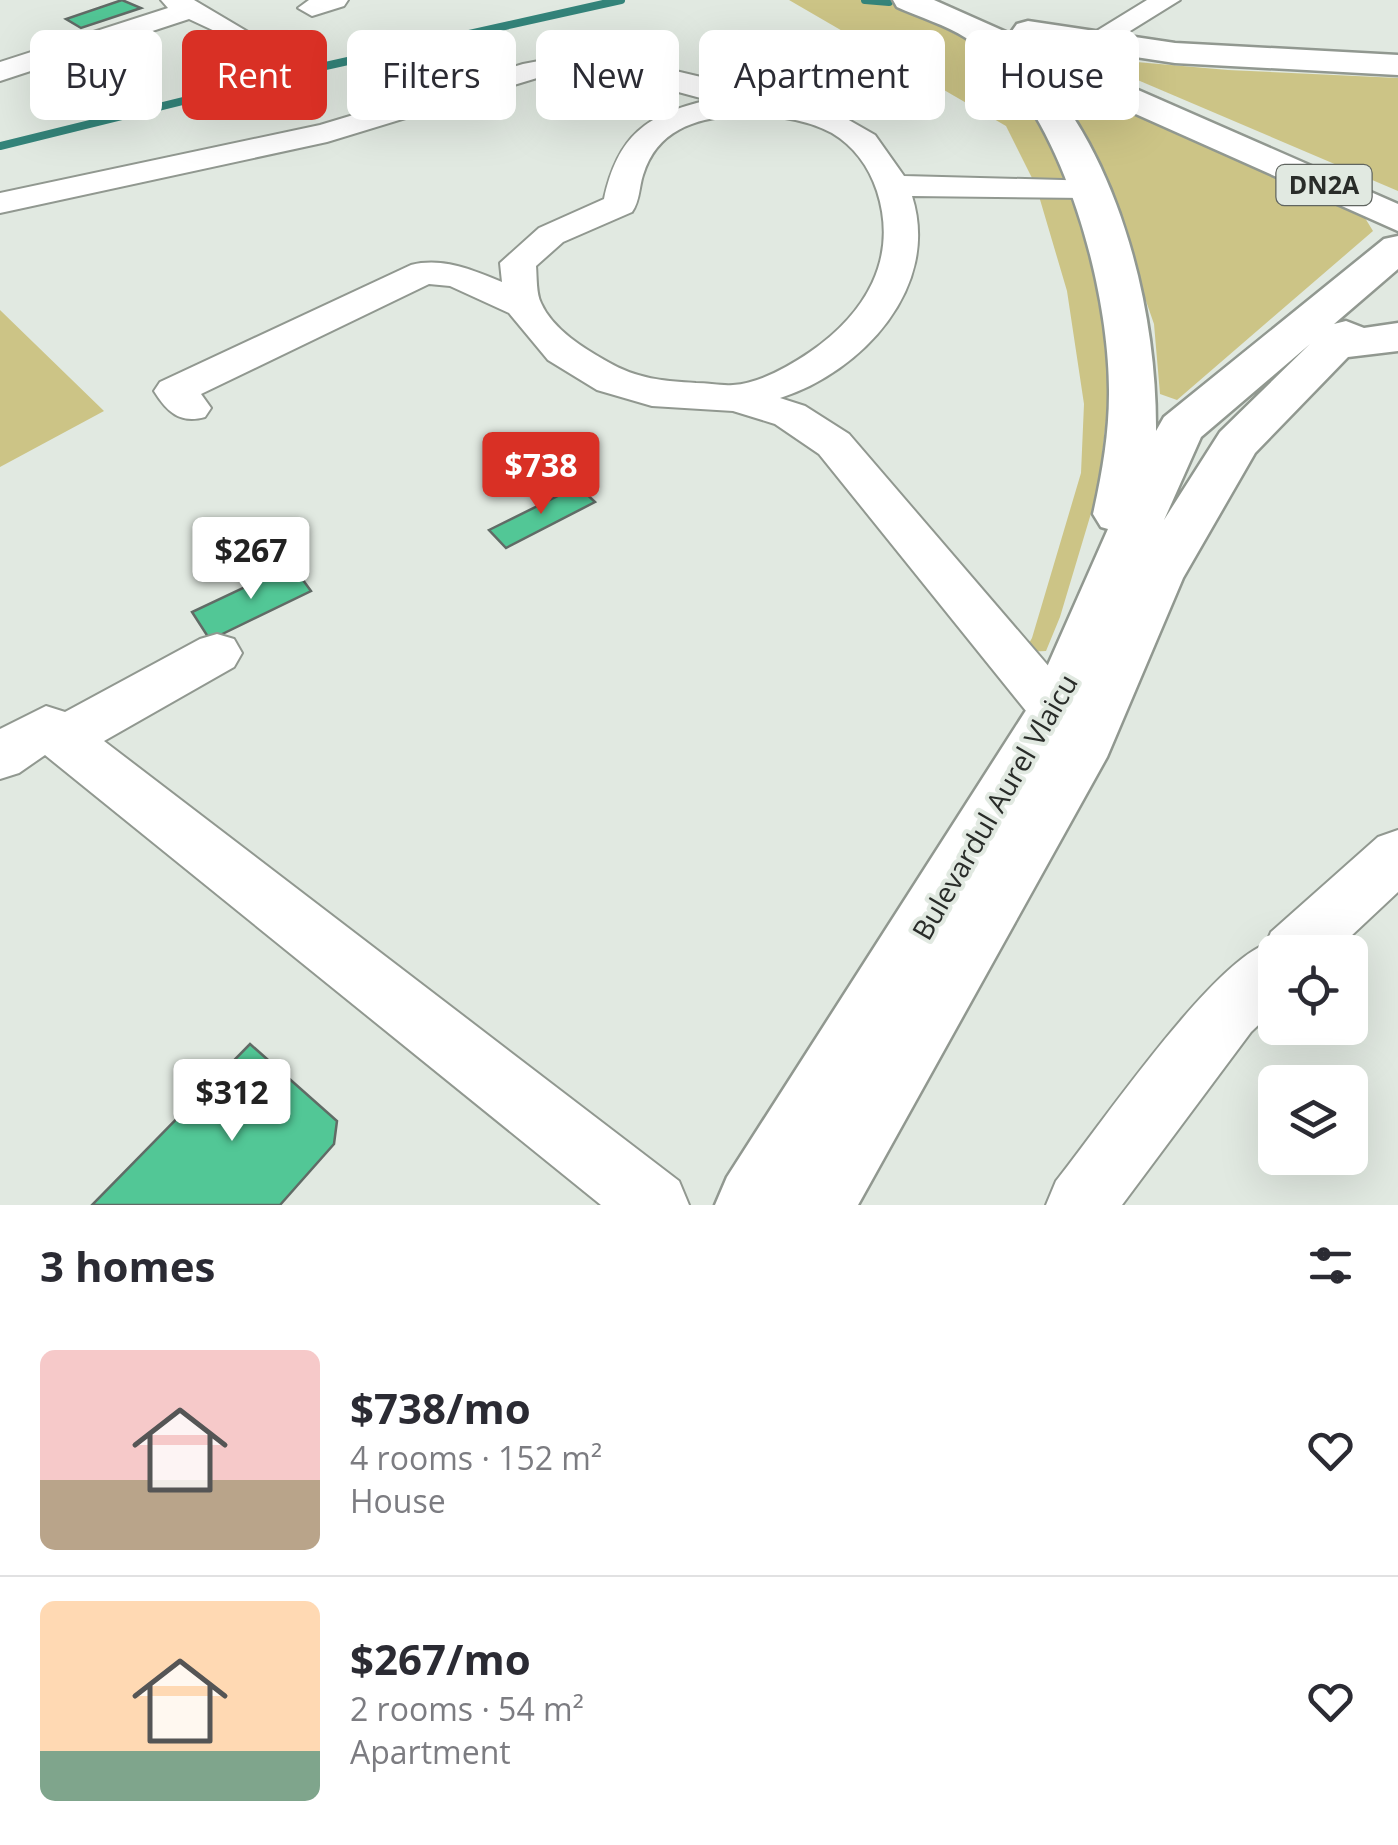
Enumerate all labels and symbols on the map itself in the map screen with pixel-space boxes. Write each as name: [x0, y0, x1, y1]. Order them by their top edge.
road number: DN2A: [1276, 165, 1372, 205]
pin: $738: [482, 432, 600, 517]
pin: $267: [192, 517, 310, 602]
street label: Bulevardul Aurel Vlaicu: [902, 667, 1086, 946]
pin: $312: [173, 1059, 291, 1144]

